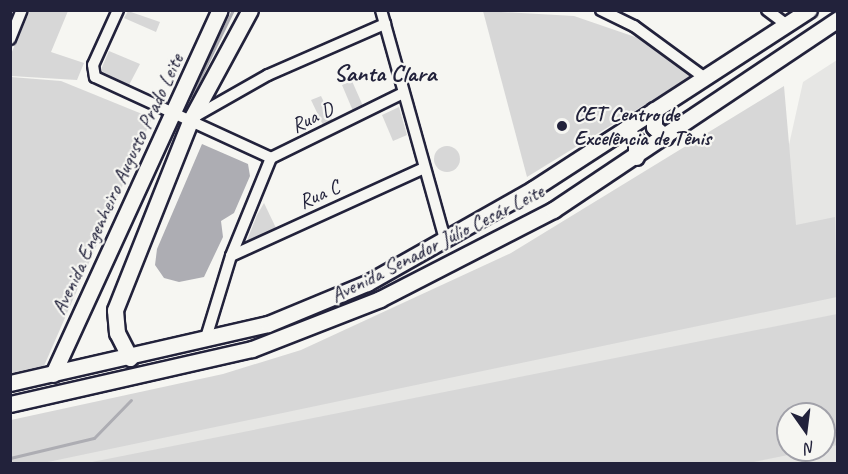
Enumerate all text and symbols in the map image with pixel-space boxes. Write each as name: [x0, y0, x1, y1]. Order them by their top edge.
street label: Avenida Engenheiro Augusto Prado Leite: [45, 50, 189, 318]
district label: Santa Clara: [334, 60, 436, 88]
street label: Rua D: [287, 96, 337, 138]
place label: CET Centro de Excelência de Tênis: [574, 101, 711, 151]
marker: CET Centro de Excelência de Tênis: [555, 119, 569, 133]
street label: Rua C: [295, 174, 343, 214]
street label: Avenida Senador Júlio Cesár Leite: [326, 178, 548, 308]
north arrow: [776, 402, 836, 462]
text: N: [803, 437, 817, 458]

